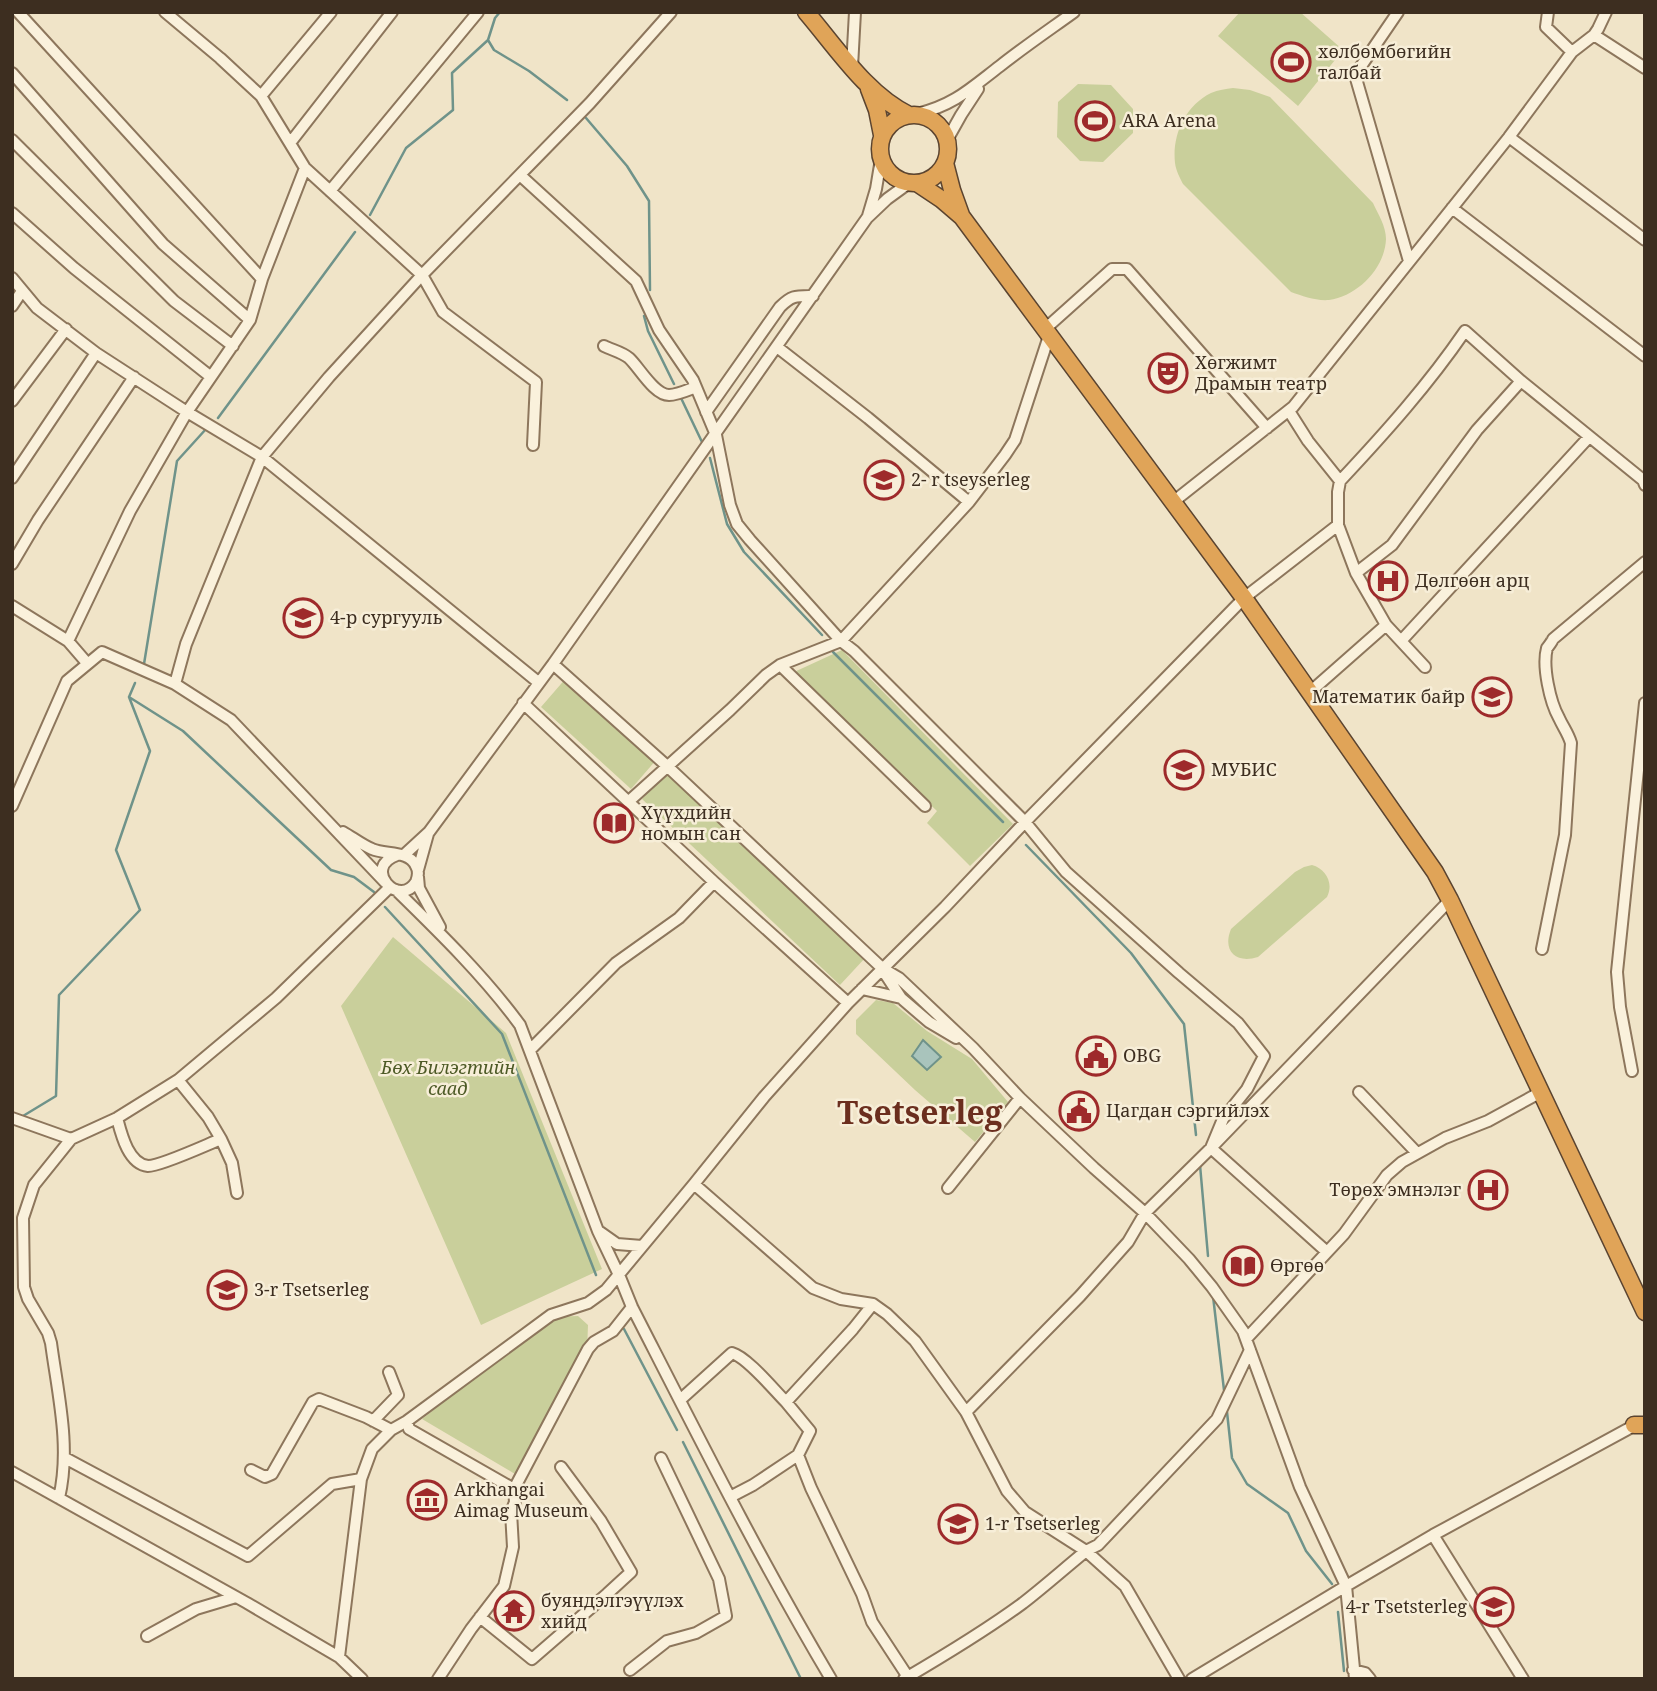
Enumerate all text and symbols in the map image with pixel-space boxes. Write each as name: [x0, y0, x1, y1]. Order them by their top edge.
place label: хөлбөмбөгийн талбай: [1318, 39, 1451, 84]
sports icon: хөлбөмбөгийн талбай: [1270, 41, 1312, 83]
sports icon: ARA Arena: [1074, 100, 1116, 142]
place label: ARA Arena: [1122, 108, 1216, 132]
place label: Хөгжимт Драмын театр: [1195, 350, 1327, 395]
theatre icon: Хөгжимт Драмын театр: [1147, 352, 1189, 394]
school or university icon: 2- r tseyserleg: [863, 459, 905, 501]
place label: 2- r tseyserleg: [911, 467, 1030, 491]
hospital icon: Дөлгөөн арц: [1367, 560, 1409, 602]
place label: Дөлгөөн арц: [1415, 568, 1530, 592]
school or university icon: 4-р сургууль: [282, 597, 324, 639]
place label: 4-р сургууль: [330, 605, 442, 629]
school or university icon: Математик байр: [1471, 676, 1513, 718]
place label: Математик байр: [1312, 684, 1465, 708]
school or university icon: МУБИС: [1163, 749, 1205, 791]
place label: МУБИС: [1211, 757, 1277, 781]
place label: Хүүхдийн номын сан: [641, 800, 741, 845]
library icon: Хүүхдийн номын сан: [593, 802, 635, 844]
public building icon: OBG: [1075, 1035, 1117, 1077]
place label: OBG: [1123, 1043, 1161, 1067]
park label: Бөх Билэгтийн саад: [380, 1055, 515, 1100]
district label: Tsetserleg: [837, 1090, 1003, 1133]
public building icon: Цагдан сэргийлэх: [1058, 1090, 1100, 1132]
place label: Цагдан сэргийлэх: [1106, 1098, 1270, 1122]
hospital icon: Төрөх эмнэлэг: [1467, 1169, 1509, 1211]
place label: Төрөх эмнэлэг: [1329, 1177, 1461, 1201]
library icon: Өргөө: [1222, 1245, 1264, 1287]
place label: Өргөө: [1270, 1253, 1324, 1277]
school or university icon: 3-r Tsetserleg: [206, 1269, 248, 1311]
place label: 3-r Tsetserleg: [254, 1277, 369, 1301]
place label: Arkhangai Aimag Museum: [454, 1477, 588, 1522]
museum icon: Arkhangai Aimag Museum: [406, 1479, 448, 1521]
school or university icon: 1-r Tsetserleg: [937, 1503, 979, 1545]
place label: 1-r Tsetserleg: [985, 1511, 1100, 1535]
school or university icon: 4-r Tsetsterleg: [1473, 1586, 1515, 1628]
place label: буяндэлгэүүлэх хийд: [541, 1588, 684, 1633]
temple icon: буяндэлгэүүлэх хийд: [493, 1590, 535, 1632]
place label: 4-r Tsetsterleg: [1346, 1594, 1467, 1618]

